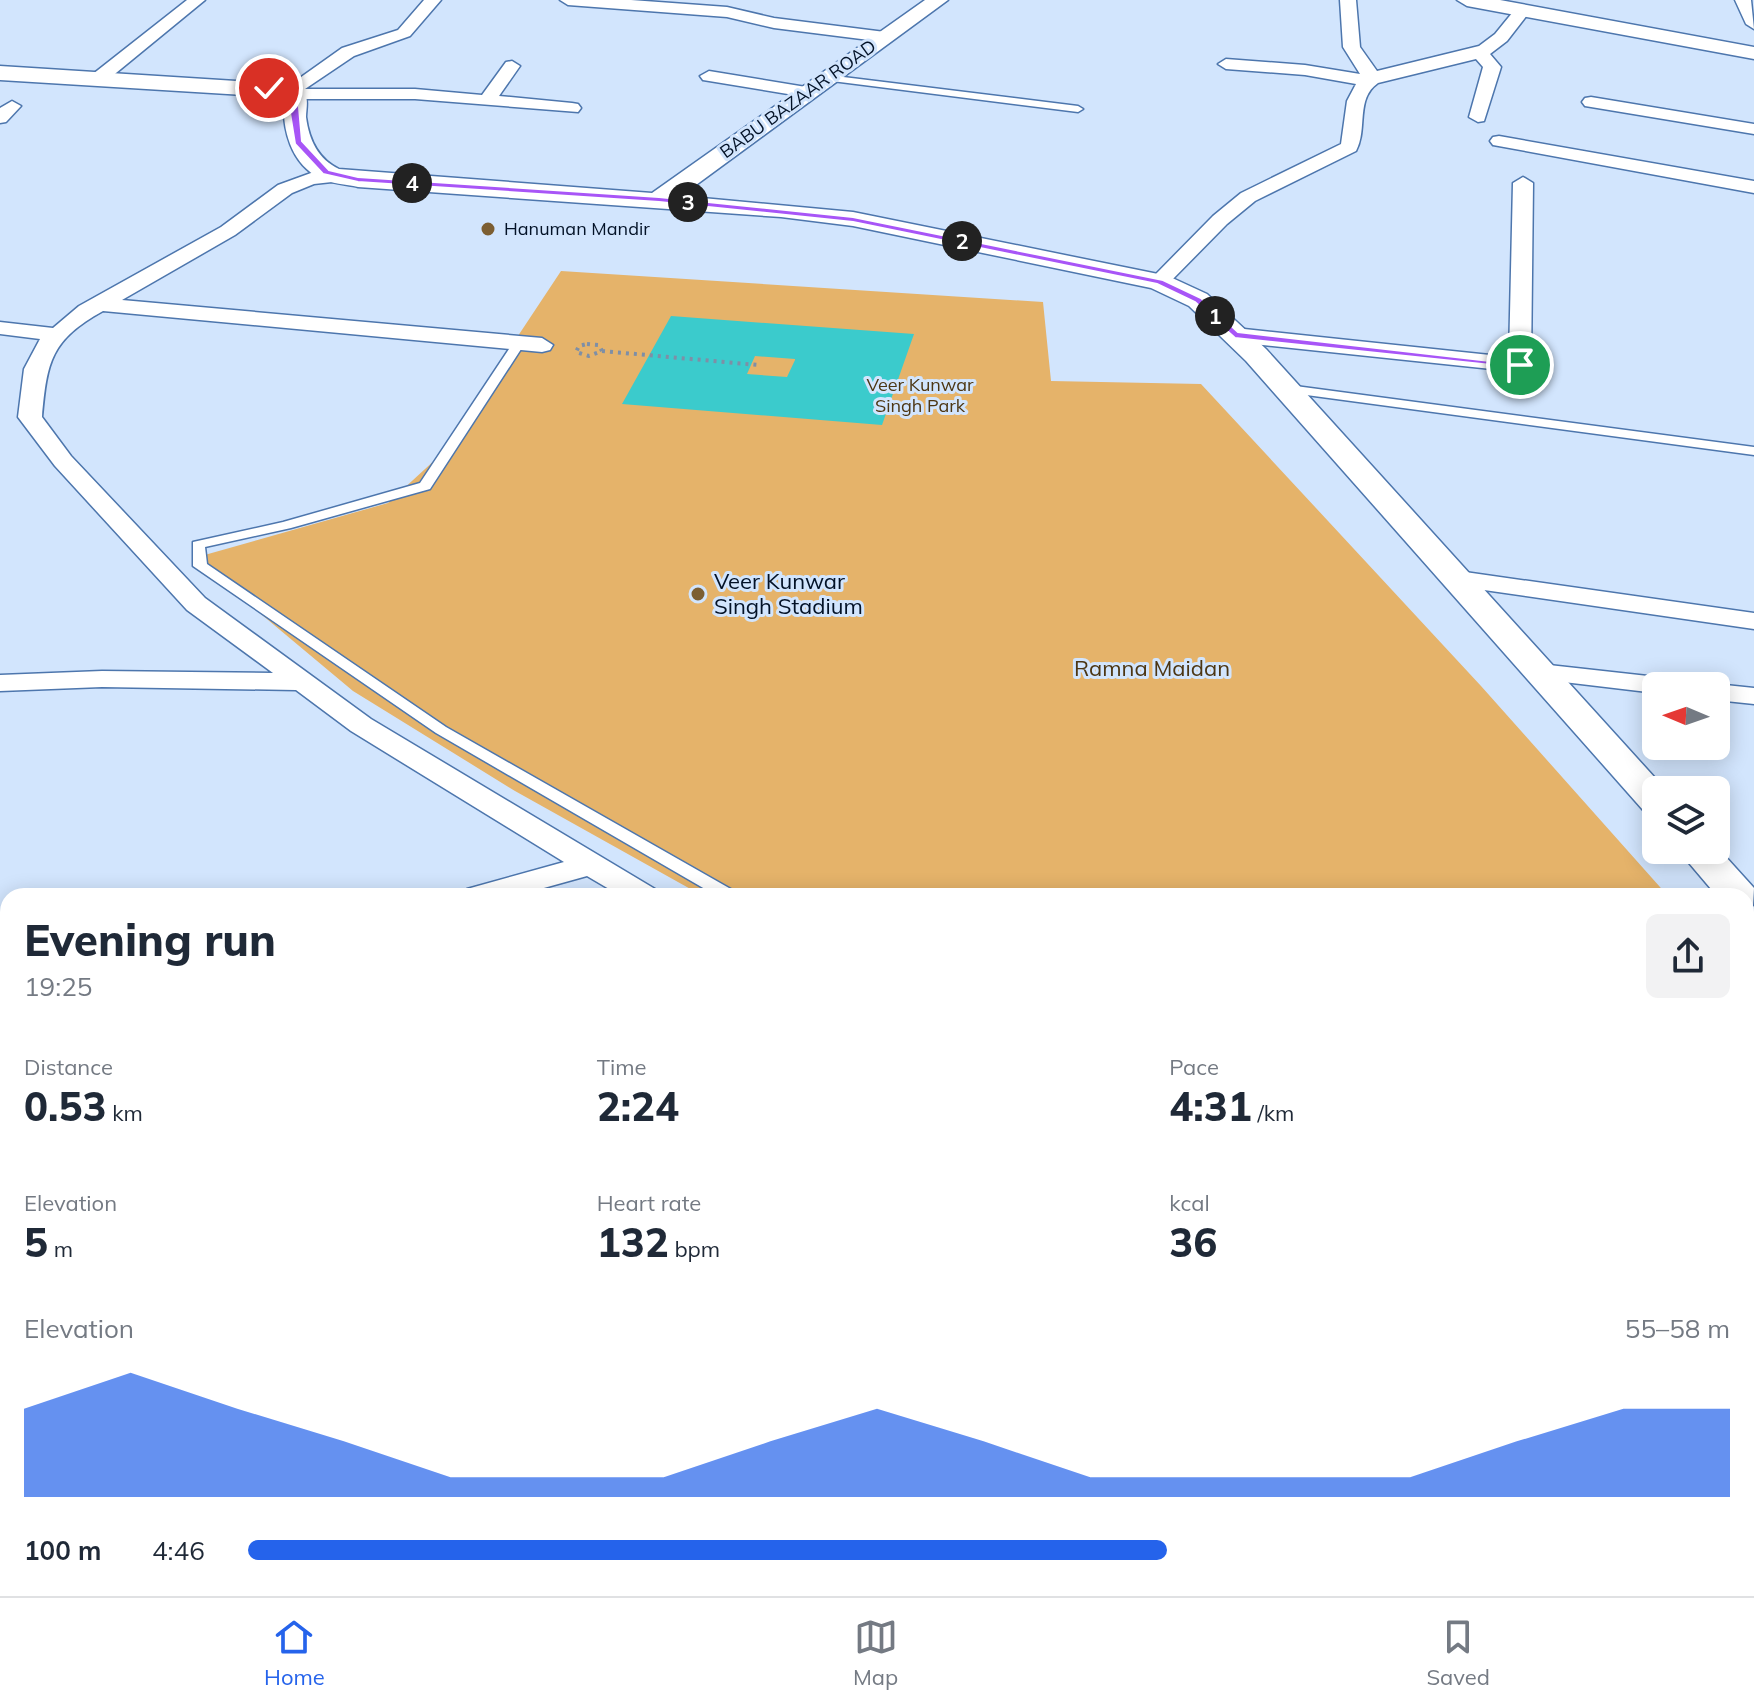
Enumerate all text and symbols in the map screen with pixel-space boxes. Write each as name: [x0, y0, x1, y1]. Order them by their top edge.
street label: BABU BAZAAR ROAD: [715, 34, 880, 163]
pin: [235, 54, 303, 122]
icon: check: [247, 66, 291, 110]
pin: 4: [392, 163, 432, 203]
text: 4: [405, 169, 419, 197]
pin: 3: [668, 182, 708, 222]
text: 3: [681, 188, 695, 216]
place label: Hanuman Mandir: [504, 217, 650, 240]
marker: Hanuman Mandir: [479, 220, 497, 238]
pin: 2: [942, 221, 982, 261]
text: 2: [955, 227, 969, 255]
pin: 1: [1195, 296, 1235, 336]
text: 1: [1208, 302, 1222, 330]
pin: [1486, 331, 1554, 399]
icon: arrive: [1498, 343, 1542, 387]
park label: Veer Kunwar Singh Park: [866, 373, 974, 417]
place label: Veer Kunwar Singh Stadium: [714, 567, 863, 620]
marker: Veer Kunwar Singh Stadium: [689, 585, 707, 603]
park label: Ramna Maidan: [1074, 654, 1230, 682]
north arrow: [1642, 672, 1730, 760]
map controls: [1642, 672, 1730, 864]
button: layers: [1642, 776, 1730, 864]
text: Evening run: [24, 912, 276, 967]
button: share: [1646, 914, 1730, 998]
text: 19:25: [24, 970, 92, 1003]
text: Distance: [24, 1053, 113, 1081]
text: Time: [597, 1053, 646, 1081]
text: Pace: [1169, 1053, 1219, 1081]
text: 0.53: [24, 1081, 106, 1131]
text: 2:24: [597, 1081, 679, 1131]
text: 4:31: [1169, 1081, 1252, 1131]
text: km: [106, 1099, 143, 1127]
text: /km: [1252, 1099, 1294, 1127]
text: Elevation: [24, 1189, 117, 1217]
text: Heart rate: [597, 1189, 701, 1217]
text: kcal: [1169, 1189, 1210, 1217]
text: 5: [24, 1217, 48, 1267]
text: 132: [597, 1217, 669, 1267]
text: 36: [1169, 1217, 1217, 1267]
text: m: [48, 1235, 73, 1263]
text: bpm: [669, 1235, 720, 1263]
text: Elevation: [24, 1312, 134, 1345]
text: 55–58 m: [1625, 1312, 1730, 1345]
text: 100 m: [24, 1534, 101, 1567]
text: 4:46: [152, 1534, 205, 1567]
tab: Home: [264, 1615, 325, 1691]
tab: Map: [853, 1615, 898, 1691]
tab: Saved: [1426, 1615, 1490, 1691]

